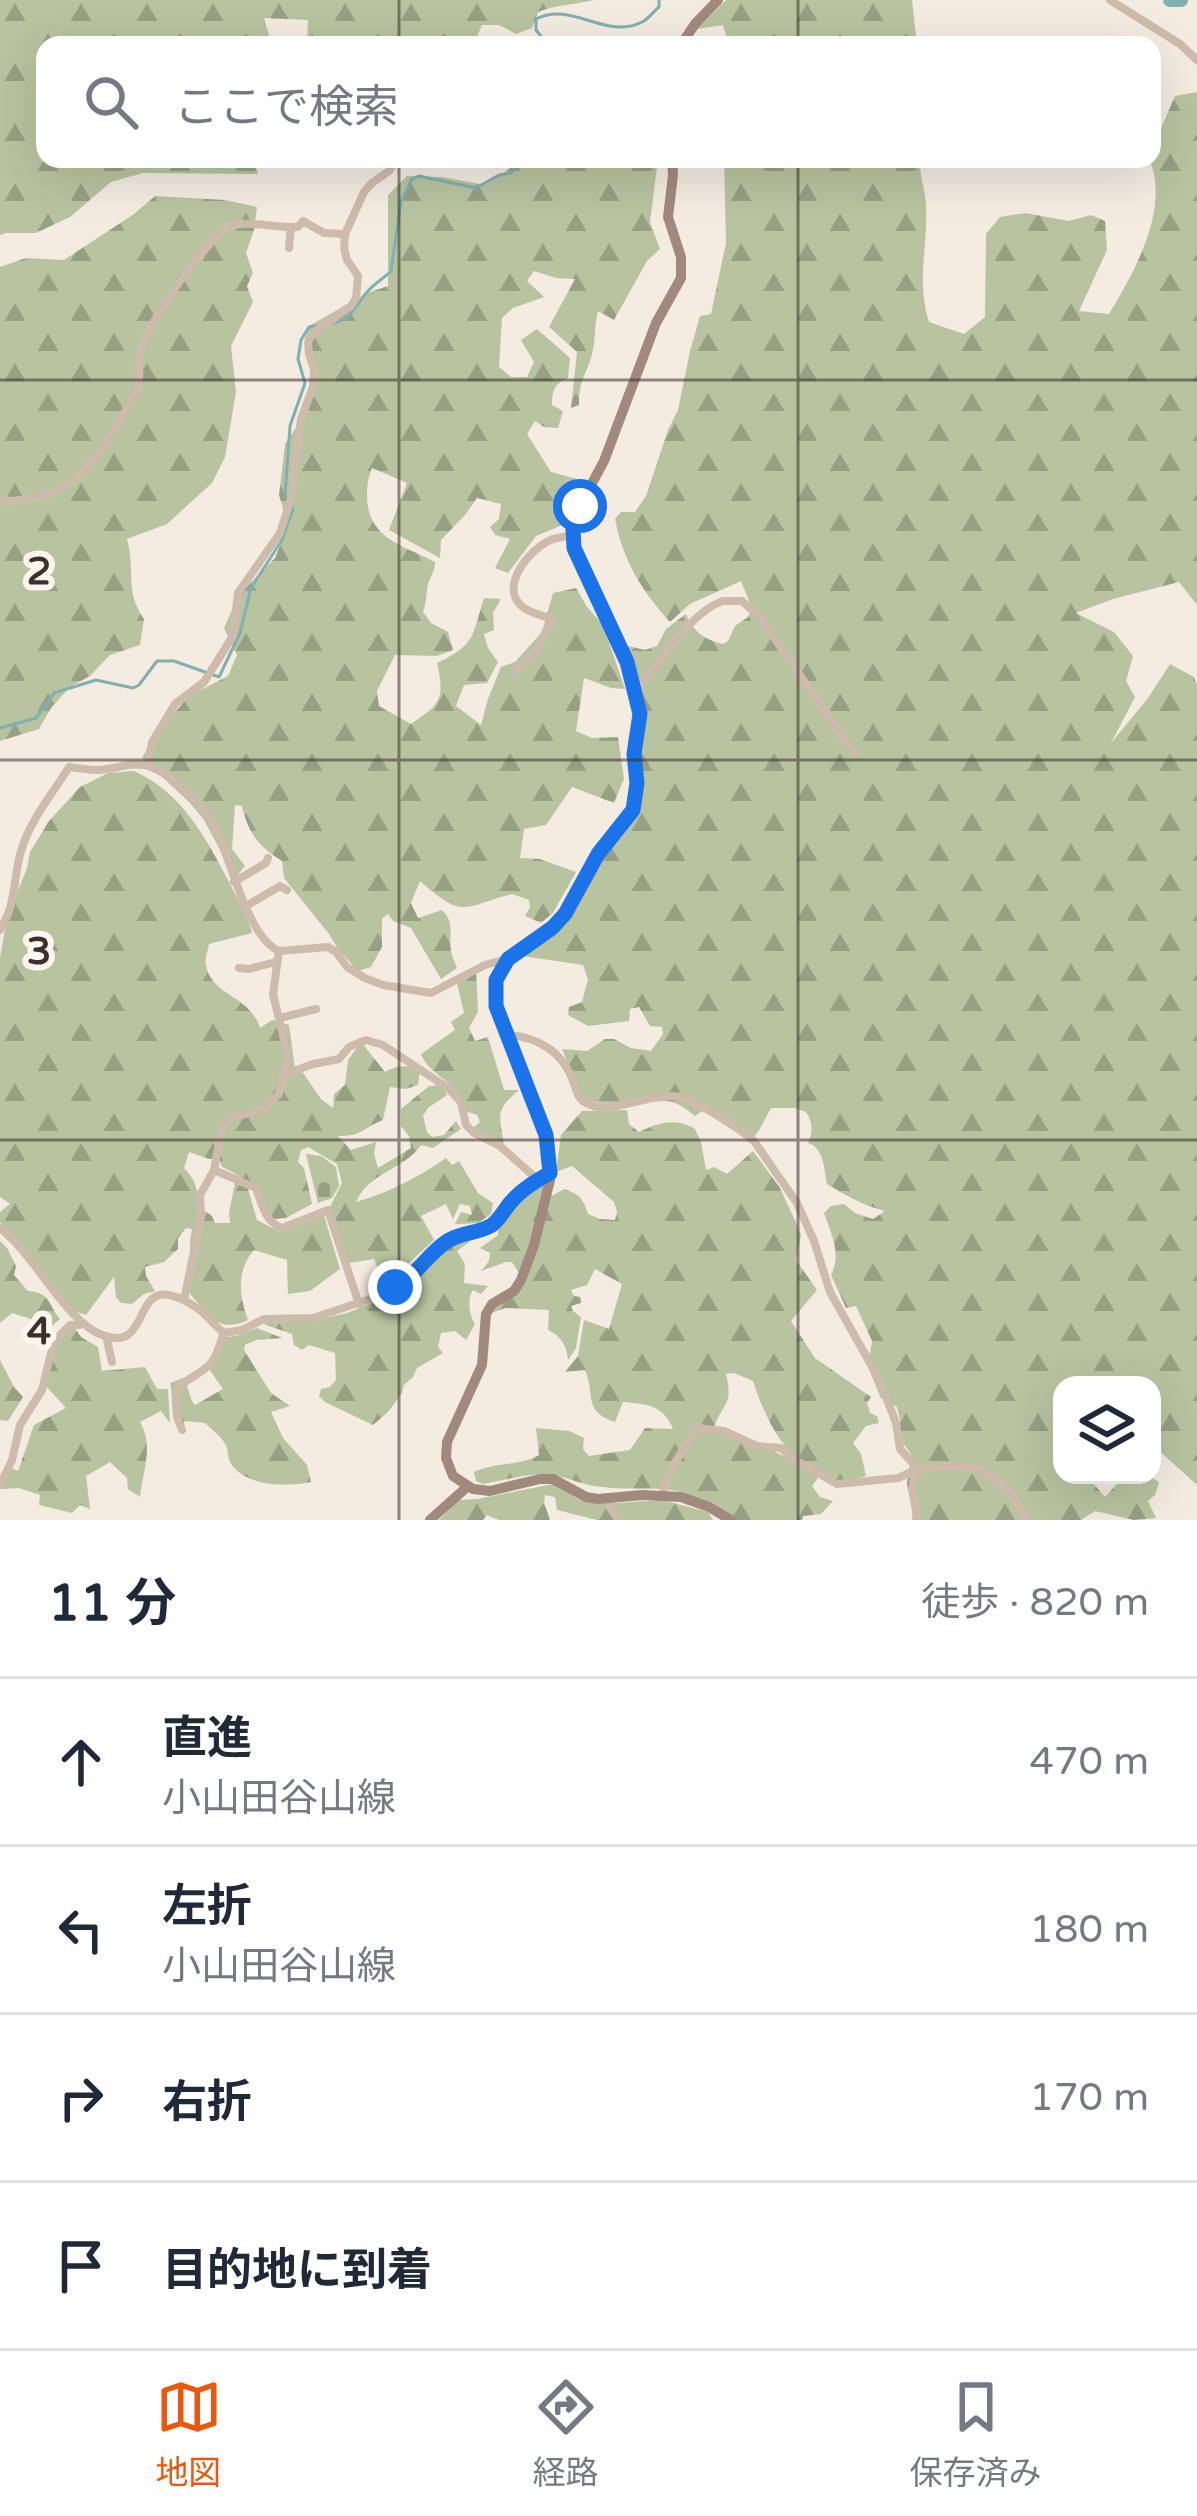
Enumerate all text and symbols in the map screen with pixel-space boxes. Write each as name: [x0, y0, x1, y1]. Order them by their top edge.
search box: [36, 36, 1161, 168]
icon: search: [78, 69, 144, 135]
text: ここで検索: [174, 81, 399, 135]
route start: [553, 479, 607, 533]
text: 2: [27, 548, 51, 595]
text: 3: [27, 928, 51, 975]
route end: [368, 1260, 422, 1314]
text: 4: [27, 1308, 51, 1355]
map controls: [1053, 1376, 1161, 1484]
button: layers: [1053, 1376, 1161, 1484]
text: 11 分: [48, 1573, 176, 1635]
text: 徒歩 · 820 m: [921, 1579, 1149, 1626]
text: 直進: [162, 1712, 252, 1766]
icon: ahead: [48, 1729, 114, 1795]
text: 470 m: [1030, 1738, 1149, 1785]
text: 小山田谷山線: [162, 1775, 396, 1822]
text: 左折: [162, 1880, 252, 1934]
icon: left: [48, 1897, 114, 1963]
text: 180 m: [1030, 1906, 1149, 1953]
text: 小山田谷山線: [162, 1943, 396, 1990]
icon: right: [48, 2065, 114, 2131]
text: 170 m: [1030, 2074, 1149, 2121]
text: 右折: [162, 2076, 252, 2130]
icon: arrive: [48, 2233, 114, 2299]
text: 目的地に到着: [162, 2244, 432, 2298]
tab: 地図: [156, 2374, 222, 2494]
tab: 経路: [533, 2374, 599, 2494]
tab: 保存済み: [910, 2374, 1042, 2494]

